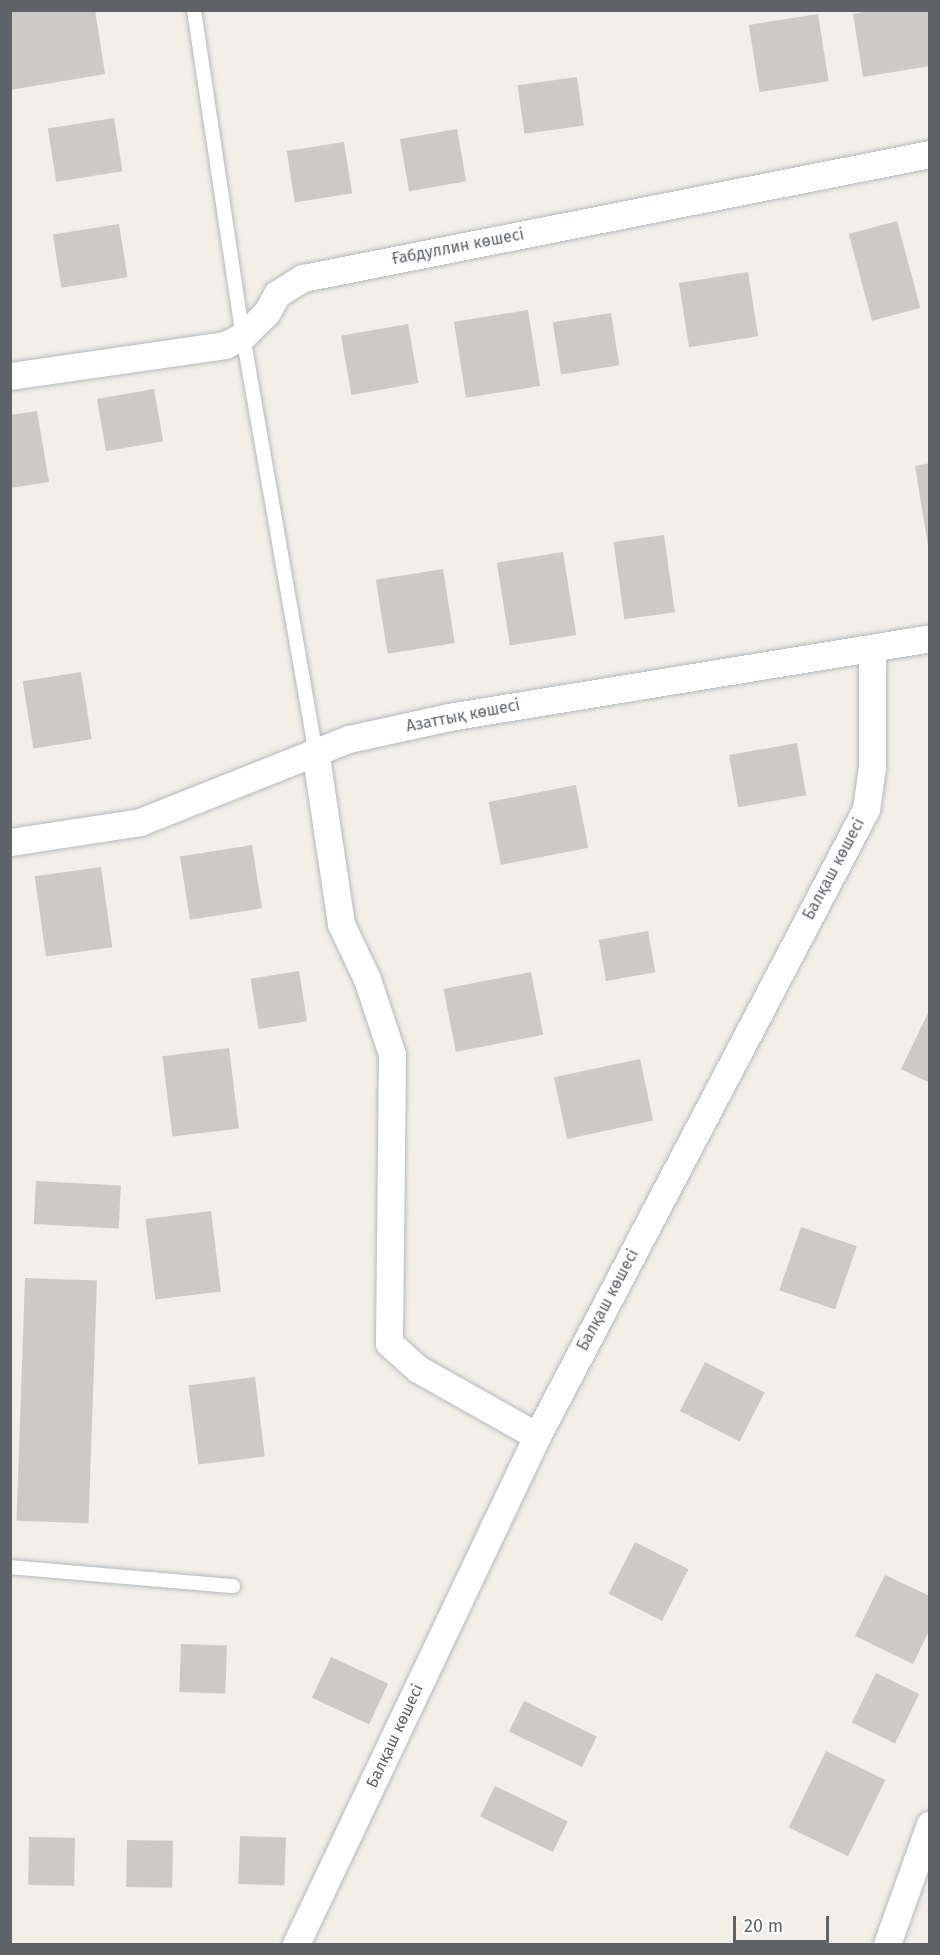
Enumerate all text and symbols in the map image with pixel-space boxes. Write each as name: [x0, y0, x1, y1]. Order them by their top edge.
street label: Ғабдуллин көшесі: [390, 225, 526, 269]
street label: Азаттық көшесі: [405, 696, 521, 736]
street label: Балқаш көшесі: [799, 815, 869, 923]
street label: Балқаш көшесі: [573, 1246, 643, 1354]
street label: Балқаш көшесі: [363, 1681, 427, 1791]
scale bar: [736, 1904, 832, 1942]
text: 20 m: [744, 1915, 783, 1937]

